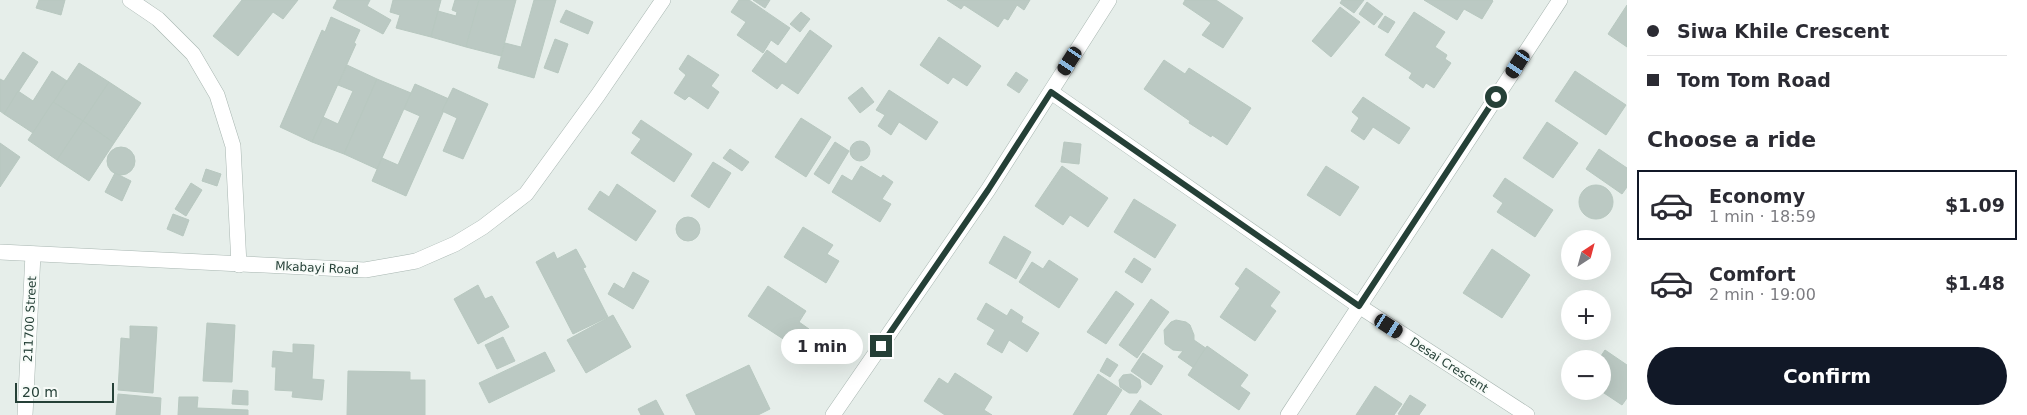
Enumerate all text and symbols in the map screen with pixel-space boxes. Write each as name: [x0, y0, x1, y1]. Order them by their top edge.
text: Siwa Khile Crescent: [1677, 20, 1889, 42]
car: [1055, 44, 1084, 78]
car: [1503, 47, 1532, 81]
text: Tom Tom Road: [1677, 69, 1831, 91]
route start: [1485, 86, 1507, 108]
text: Choose a ride: [1647, 127, 1816, 152]
icon: car: [1649, 183, 1694, 228]
text: Economy: [1709, 185, 1805, 207]
text: $1.09: [1945, 194, 2005, 216]
text: 1 min · 18:59: [1709, 207, 1816, 226]
north arrow: [1561, 230, 1611, 280]
map controls: [1561, 230, 1611, 400]
street label: Mkabayi Road: [275, 259, 359, 277]
icon: car: [1649, 261, 1694, 306]
text: Comfort: [1709, 263, 1796, 285]
text: $1.48: [1945, 272, 2005, 294]
street label: 211700 Street: [21, 275, 39, 362]
text: 2 min · 19:00: [1709, 285, 1816, 304]
button: +: [1561, 290, 1611, 340]
car: [1372, 312, 1405, 340]
callout: 1 min: [781, 328, 864, 364]
route end: [870, 335, 892, 357]
street label: Desai Crescent: [1407, 335, 1491, 396]
text: 1 min: [797, 337, 847, 356]
button: Confirm: [1647, 347, 2007, 405]
button: −: [1561, 350, 1611, 400]
scale bar: [15, 380, 114, 403]
text: 20 m: [22, 384, 58, 400]

